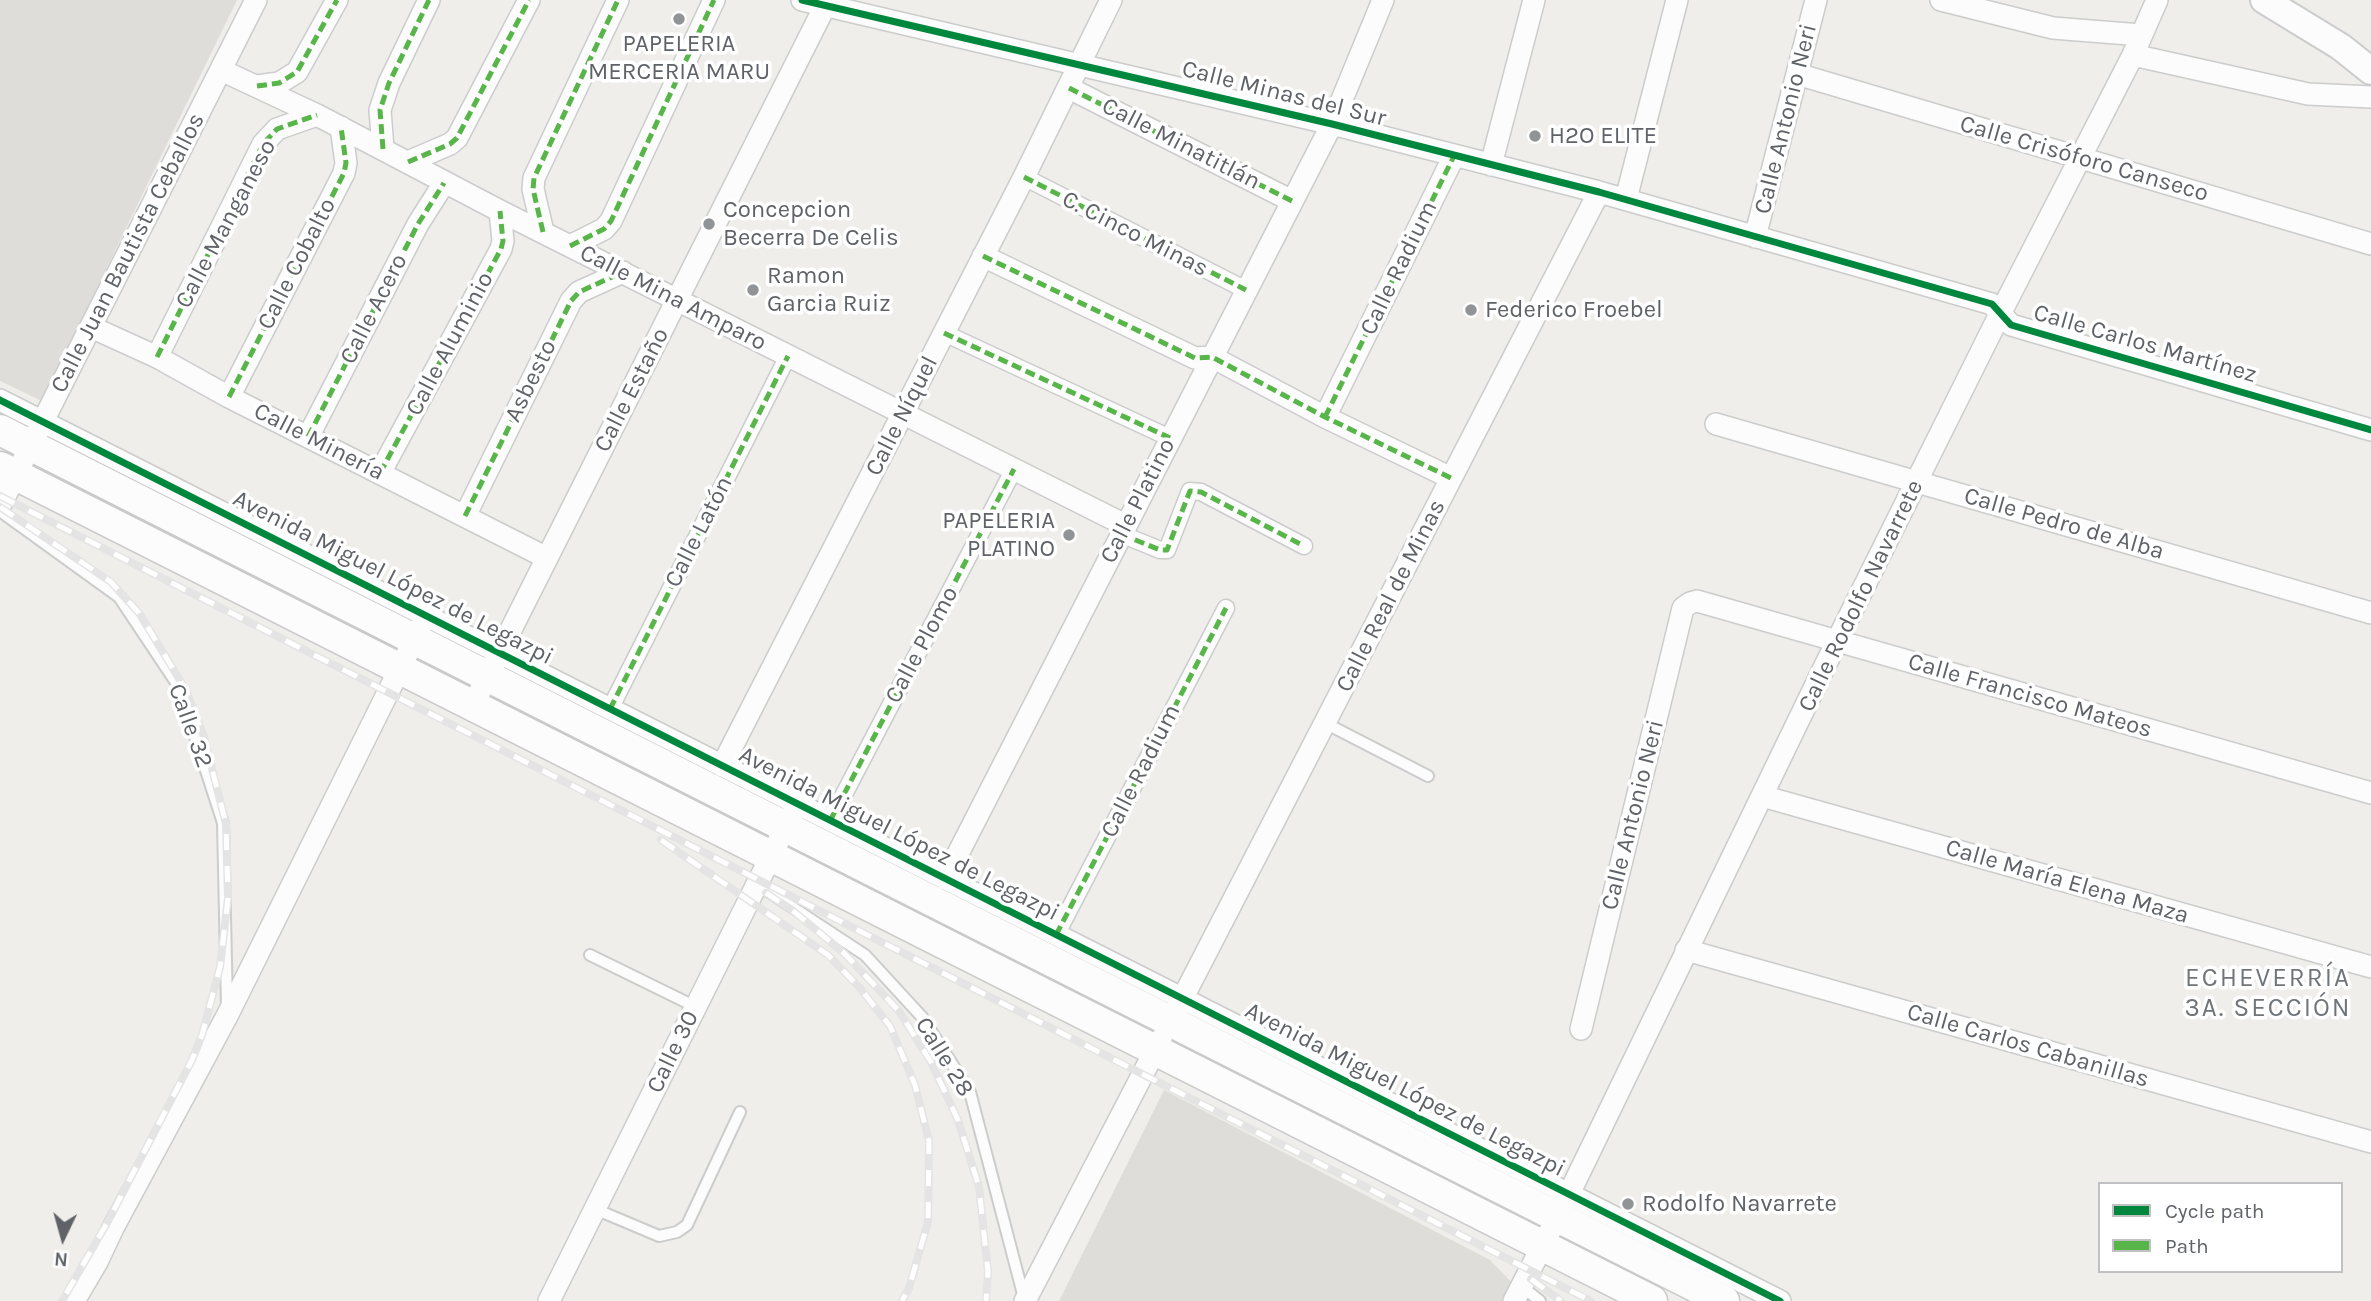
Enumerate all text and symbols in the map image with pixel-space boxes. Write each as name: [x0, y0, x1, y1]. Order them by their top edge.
marker: PAPELERIA MERCERIA MARU: [671, 11, 687, 27]
street label: Calle Antonio Neri: [1748, 21, 1824, 217]
place label: PAPELERIA MERCERIA MARU: [588, 30, 770, 86]
street label: Calle Minas del Sur: [1179, 55, 1389, 133]
street label: Calle Minatitlán: [1097, 92, 1265, 196]
street label: Calle Juan Bautista Ceballos: [45, 108, 211, 398]
street label: Calle Crisóforo Canseco: [1956, 110, 2212, 208]
place label: H2O ELITE: [1549, 122, 1657, 150]
marker: H2O ELITE: [1527, 128, 1543, 144]
street label: Calle Manganeso: [169, 135, 283, 313]
street label: C. Cinco Minas: [1057, 185, 1213, 283]
street label: Calle Cobalto: [252, 194, 342, 334]
place label: Concepcion Becerra De Celis: [723, 196, 899, 252]
street label: Calle Radium: [1354, 196, 1444, 340]
marker: Concepcion Becerra De Celis: [701, 216, 717, 232]
street label: Calle Mina Amparo: [575, 239, 771, 357]
street label: Calle Acero: [334, 249, 414, 369]
place label: Ramon Garcia Ruiz: [767, 262, 891, 318]
street label: Calle Aluminio: [400, 267, 500, 421]
marker: Ramon Garcia Ruiz: [745, 282, 761, 298]
place label: Federico Froebel: [1485, 296, 1663, 324]
street label: Calle Carlos Martínez: [2030, 298, 2260, 390]
marker: Federico Froebel: [1463, 302, 1479, 318]
street label: Calle Estaño: [588, 323, 676, 457]
street label: Asbesto: [499, 335, 563, 427]
street label: Calle Níquel: [860, 351, 944, 481]
street label: Calle Minería: [249, 397, 389, 487]
street label: Calle Platino: [1094, 434, 1182, 568]
street label: Calle Latón: [659, 472, 739, 592]
street label: Calle Rodolfo Navarrete: [1792, 475, 1930, 717]
street label: Calle Pedro de Alba: [1961, 482, 2167, 566]
street label: Avenida Miguel López de Legazpi: [228, 484, 558, 672]
street label: Calle Real de Minas: [1330, 495, 1452, 697]
place label: PAPELERIA PLATINO: [942, 507, 1055, 563]
marker: PAPELERIA PLATINO: [1061, 527, 1077, 543]
street label: Calle Plomo: [879, 582, 965, 708]
street label: Calle Francisco Mateos: [1905, 647, 2155, 745]
street label: Calle 32: [162, 680, 218, 772]
street label: Calle Radium: [1095, 700, 1187, 842]
street label: Calle Antonio Neri: [1595, 717, 1671, 913]
street label: Avenida Miguel López de Legazpi: [734, 740, 1064, 928]
street label: Calle María Elena Maza: [1942, 833, 2192, 931]
district label: ECHEVERRÍA 3A. SECCIÓN: [2186, 963, 2350, 1024]
street label: Avenida Miguel López de Legazpi: [1240, 996, 1570, 1184]
street label: Calle Carlos Cabanillas: [1904, 998, 2152, 1094]
street label: Calle 30: [641, 1006, 705, 1098]
street label: Calle 28: [908, 1012, 980, 1102]
legend: [2098, 1182, 2343, 1273]
place label: Rodolfo Navarrete: [1642, 1190, 1837, 1218]
marker: Rodolfo Navarrete: [1620, 1196, 1636, 1212]
text: Cycle path: [2165, 1199, 2265, 1223]
north arrow: [28, 1203, 98, 1273]
text: Path: [2165, 1234, 2209, 1258]
text: N: [53, 1247, 69, 1270]

